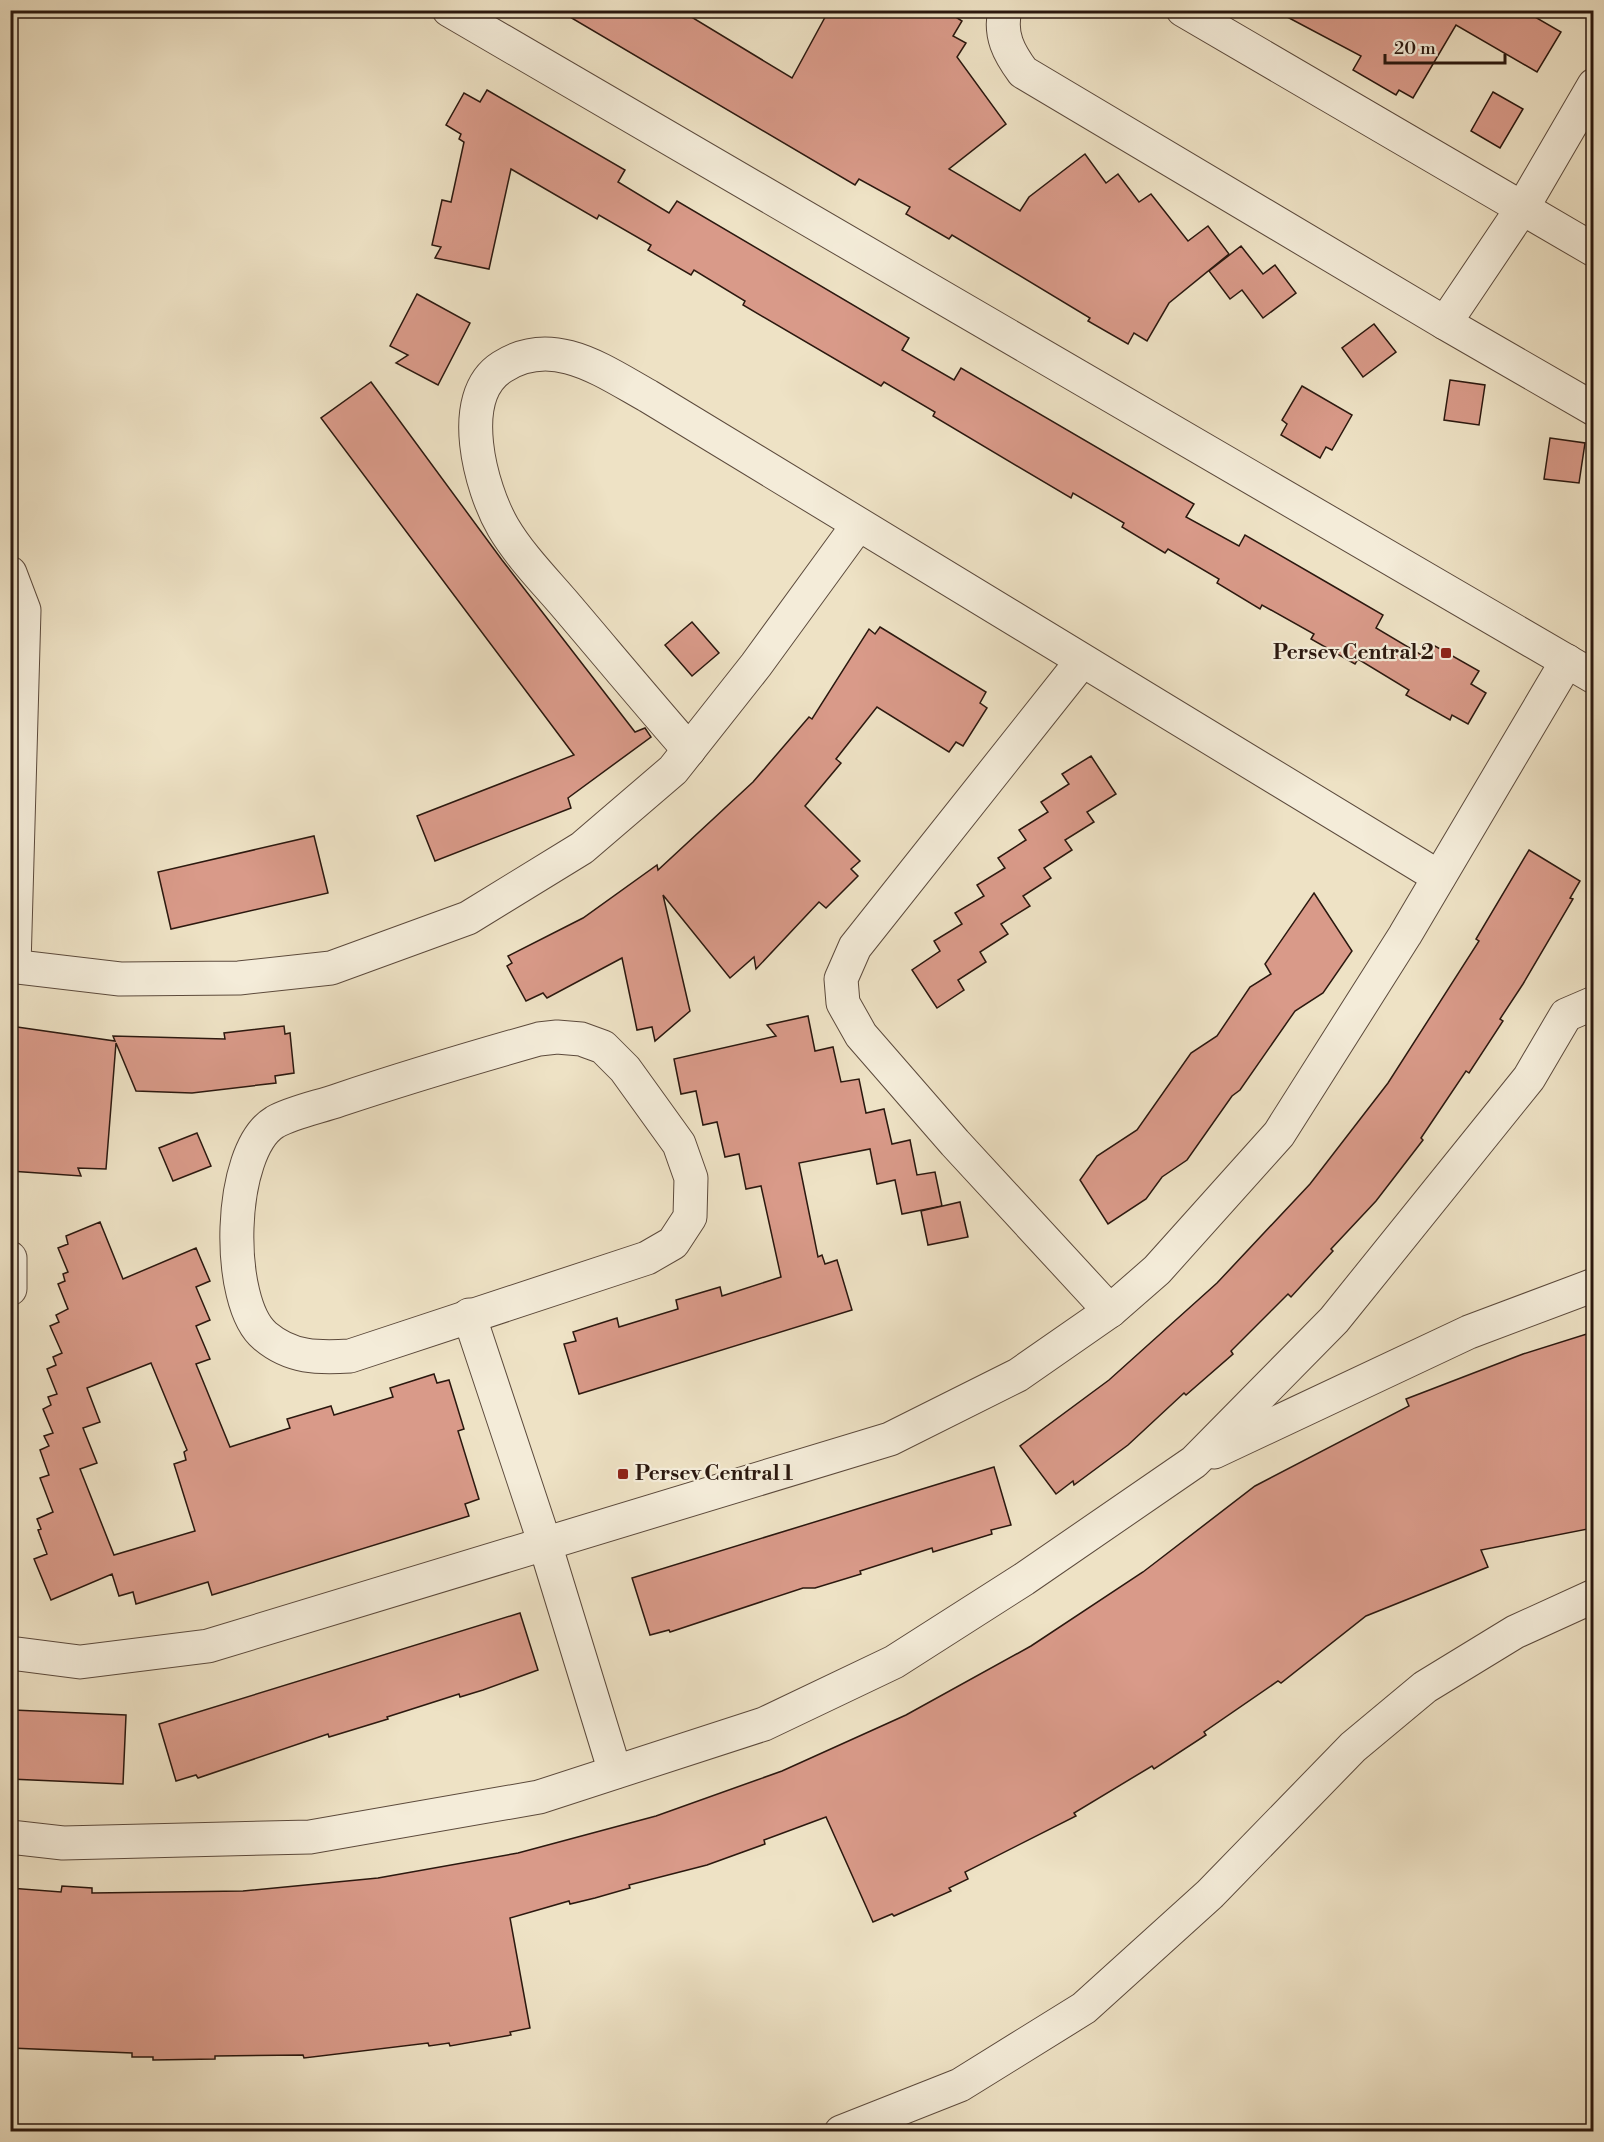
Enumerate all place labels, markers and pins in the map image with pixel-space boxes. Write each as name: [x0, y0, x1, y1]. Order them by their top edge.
place label: Persev Central 2: [1273, 640, 1434, 666]
marker: Persev Central 2: [1439, 646, 1453, 660]
place label: Persev Central 1: [635, 1461, 793, 1487]
marker: Persev Central 1: [616, 1467, 630, 1481]

